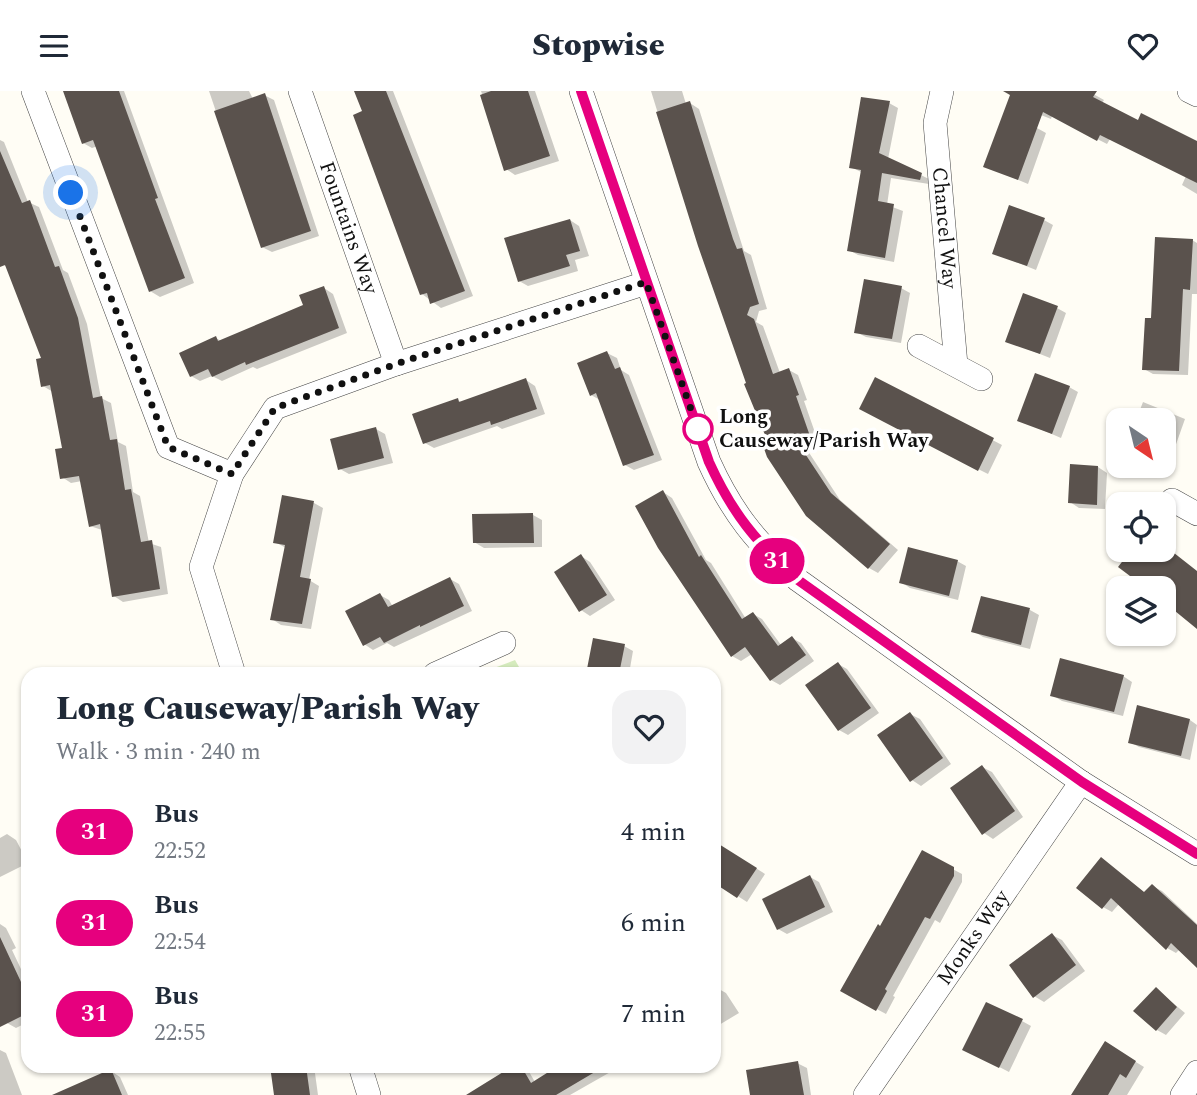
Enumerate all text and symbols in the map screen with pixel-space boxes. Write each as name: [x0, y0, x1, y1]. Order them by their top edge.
text: Stopwise: [532, 21, 665, 70]
icon: menu: [35, 27, 73, 65]
icon: heart: [1124, 27, 1162, 65]
street label: Fountains Way: [310, 157, 387, 299]
street label: Chancel Way: [923, 166, 965, 291]
your location: [53, 175, 88, 210]
place label: Long Causeway/Parish Way: [719, 401, 929, 457]
north arrow: [1106, 408, 1176, 478]
map controls: [1106, 408, 1176, 646]
marker: Long Causeway/Parish Way: [683, 414, 713, 444]
button: locate: [1106, 492, 1176, 562]
line badge: 31: [746, 538, 808, 584]
text: 31: [764, 543, 790, 579]
button: layers: [1106, 576, 1176, 646]
text: Long Causeway/Parish Way: [56, 684, 478, 734]
button: heart: [612, 690, 686, 764]
text: Walk · 3 min · 240 m: [56, 735, 261, 770]
text: Bus: [154, 794, 199, 834]
text: 4 min: [621, 812, 686, 852]
text: 31: [81, 814, 108, 850]
text: 22:52: [154, 834, 206, 869]
street label: Monks Way: [929, 883, 1018, 992]
text: Bus: [154, 885, 199, 925]
text: 6 min: [621, 903, 686, 943]
text: 31: [81, 905, 108, 941]
text: 22:54: [154, 925, 206, 960]
text: Bus: [154, 976, 199, 1016]
text: 7 min: [621, 994, 686, 1034]
text: 31: [81, 996, 108, 1032]
text: 22:55: [154, 1016, 206, 1051]

